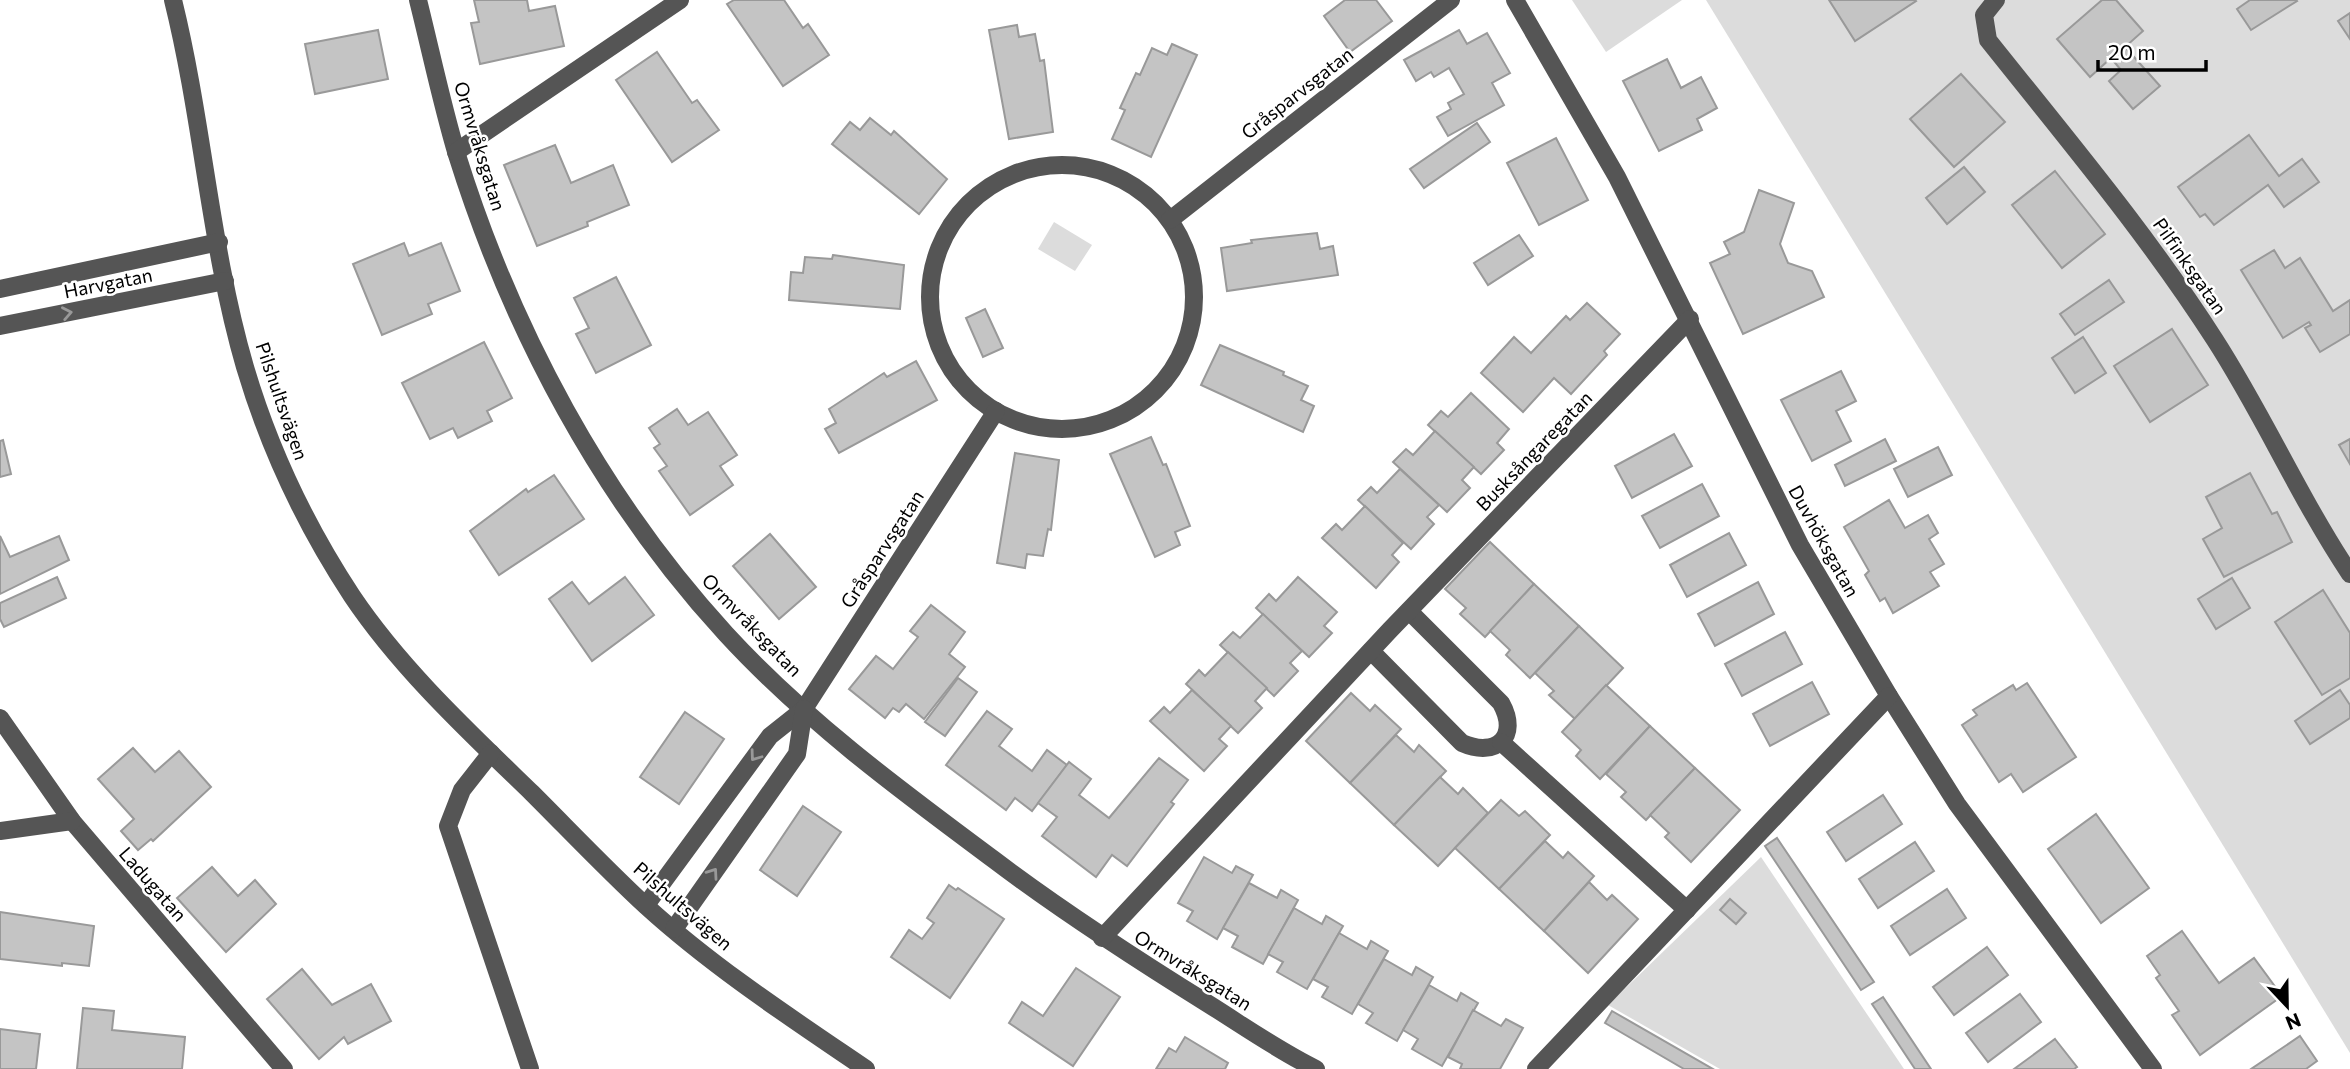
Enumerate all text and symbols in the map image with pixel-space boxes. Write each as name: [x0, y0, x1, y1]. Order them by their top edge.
scale bar: [2098, 28, 2206, 72]
text: 20 m: [2108, 39, 2156, 64]
street label: Gråsparvsgatan: [1236, 42, 1357, 143]
street label: Ormvråksgatan: [450, 78, 511, 213]
street label: Pilfinksgatan: [2149, 213, 2232, 318]
street label: Harvgatan: [62, 263, 154, 302]
one-way arrow: [61, 306, 73, 321]
street label: Pilshultsvägen: [252, 339, 313, 463]
street label: Busksångaregatan: [1471, 386, 1597, 515]
street label: Duvhöksgatan: [1784, 481, 1865, 601]
street label: Gråsparvsgatan: [835, 486, 928, 612]
street label: Ormvråksgatan: [697, 568, 807, 681]
one-way arrow: [751, 748, 764, 761]
street label: Ladugatan: [115, 842, 192, 926]
street label: Pilshultsvägen: [629, 857, 737, 955]
one-way arrow: [705, 868, 717, 881]
street label: Ormvråksgatan: [1130, 924, 1256, 1015]
north arrow: [2252, 971, 2322, 1041]
text: N: [2283, 1009, 2304, 1036]

